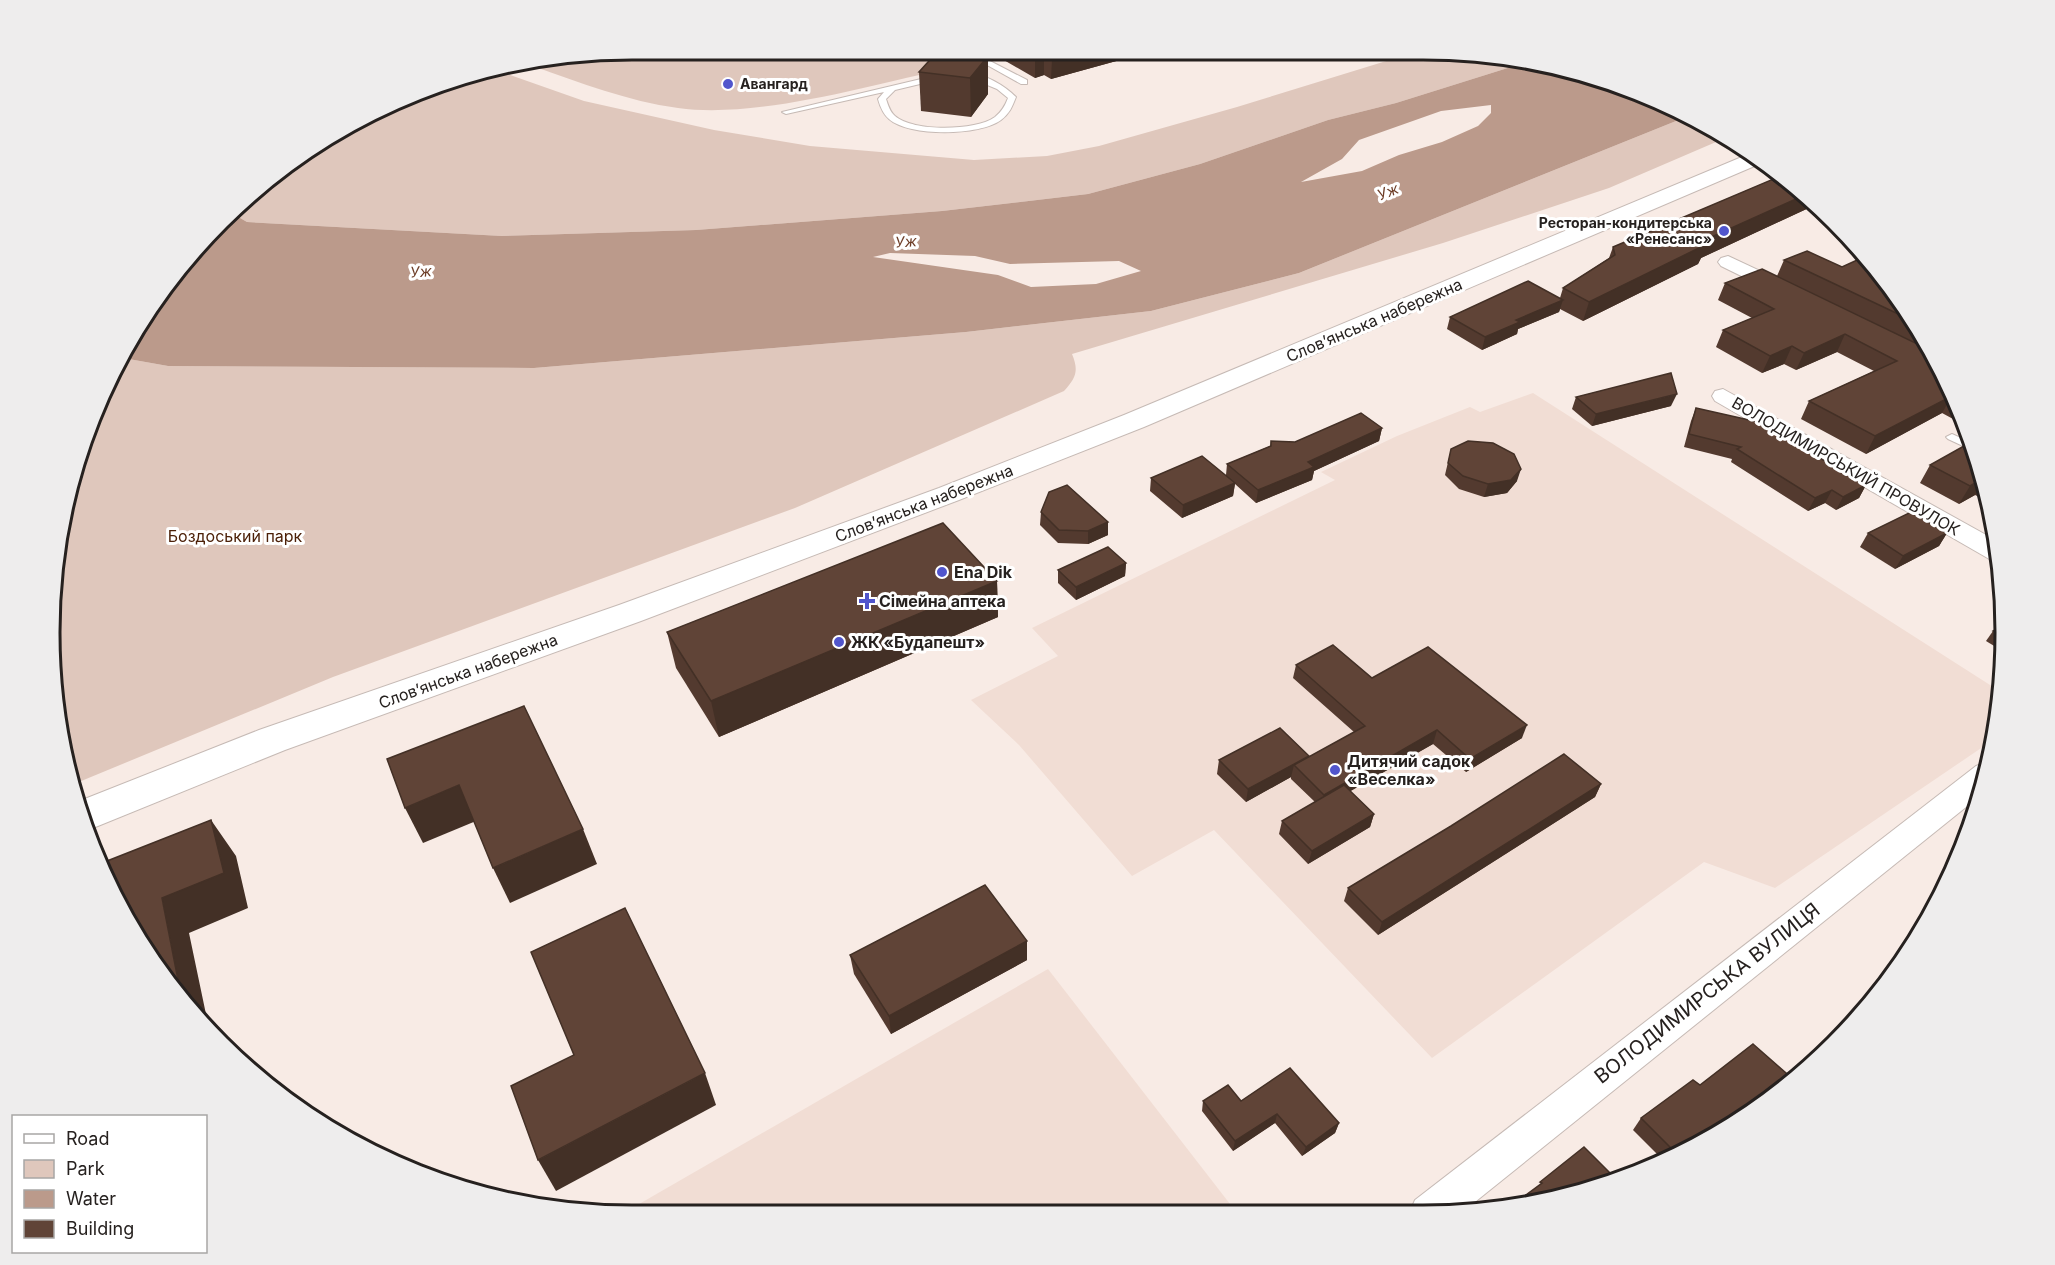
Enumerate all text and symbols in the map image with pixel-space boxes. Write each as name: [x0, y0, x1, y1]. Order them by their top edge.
place label: Авангард: [740, 75, 808, 92]
marker: Авангард: [721, 77, 735, 91]
water label: Уж: [1374, 178, 1402, 205]
place label: Ресторан-кондитерська «Ренесанс»: [1539, 214, 1712, 247]
marker: Ресторан-кондитерська «Ренесанс»: [1717, 224, 1731, 238]
water label: Уж: [895, 231, 918, 252]
water label: Уж: [410, 261, 433, 282]
street label: Словʼянська набережна: [1283, 274, 1465, 366]
street label: ВОЛОДИМИРСЬКИЙ ПРОВУЛОК: [1728, 392, 1964, 540]
street label: Словʼянська набережна: [832, 460, 1016, 546]
park label: Боздоський парк: [168, 526, 303, 546]
place label: Ena Dik: [954, 562, 1013, 582]
marker: Ena Dik: [935, 565, 949, 579]
place label: Сімейна аптека: [879, 591, 1006, 611]
marker: Сімейна аптека: [860, 594, 874, 608]
street label: Словʼянська набережна: [376, 629, 560, 713]
place label: ЖК «Будапешт»: [851, 632, 985, 652]
marker: ЖК «Будапешт»: [832, 635, 846, 649]
place label: Дитячий садок «Веселка»: [1347, 751, 1471, 789]
marker: Дитячий садок «Веселка»: [1328, 763, 1342, 777]
street label: ВОЛОДИМИРСЬКА ВУЛИЦЯ: [1590, 898, 1824, 1088]
legend: [12, 1115, 207, 1253]
text: Road: [66, 1128, 109, 1149]
text: Park: [66, 1158, 105, 1179]
text: Water: [66, 1188, 116, 1209]
text: Building: [66, 1218, 134, 1239]

